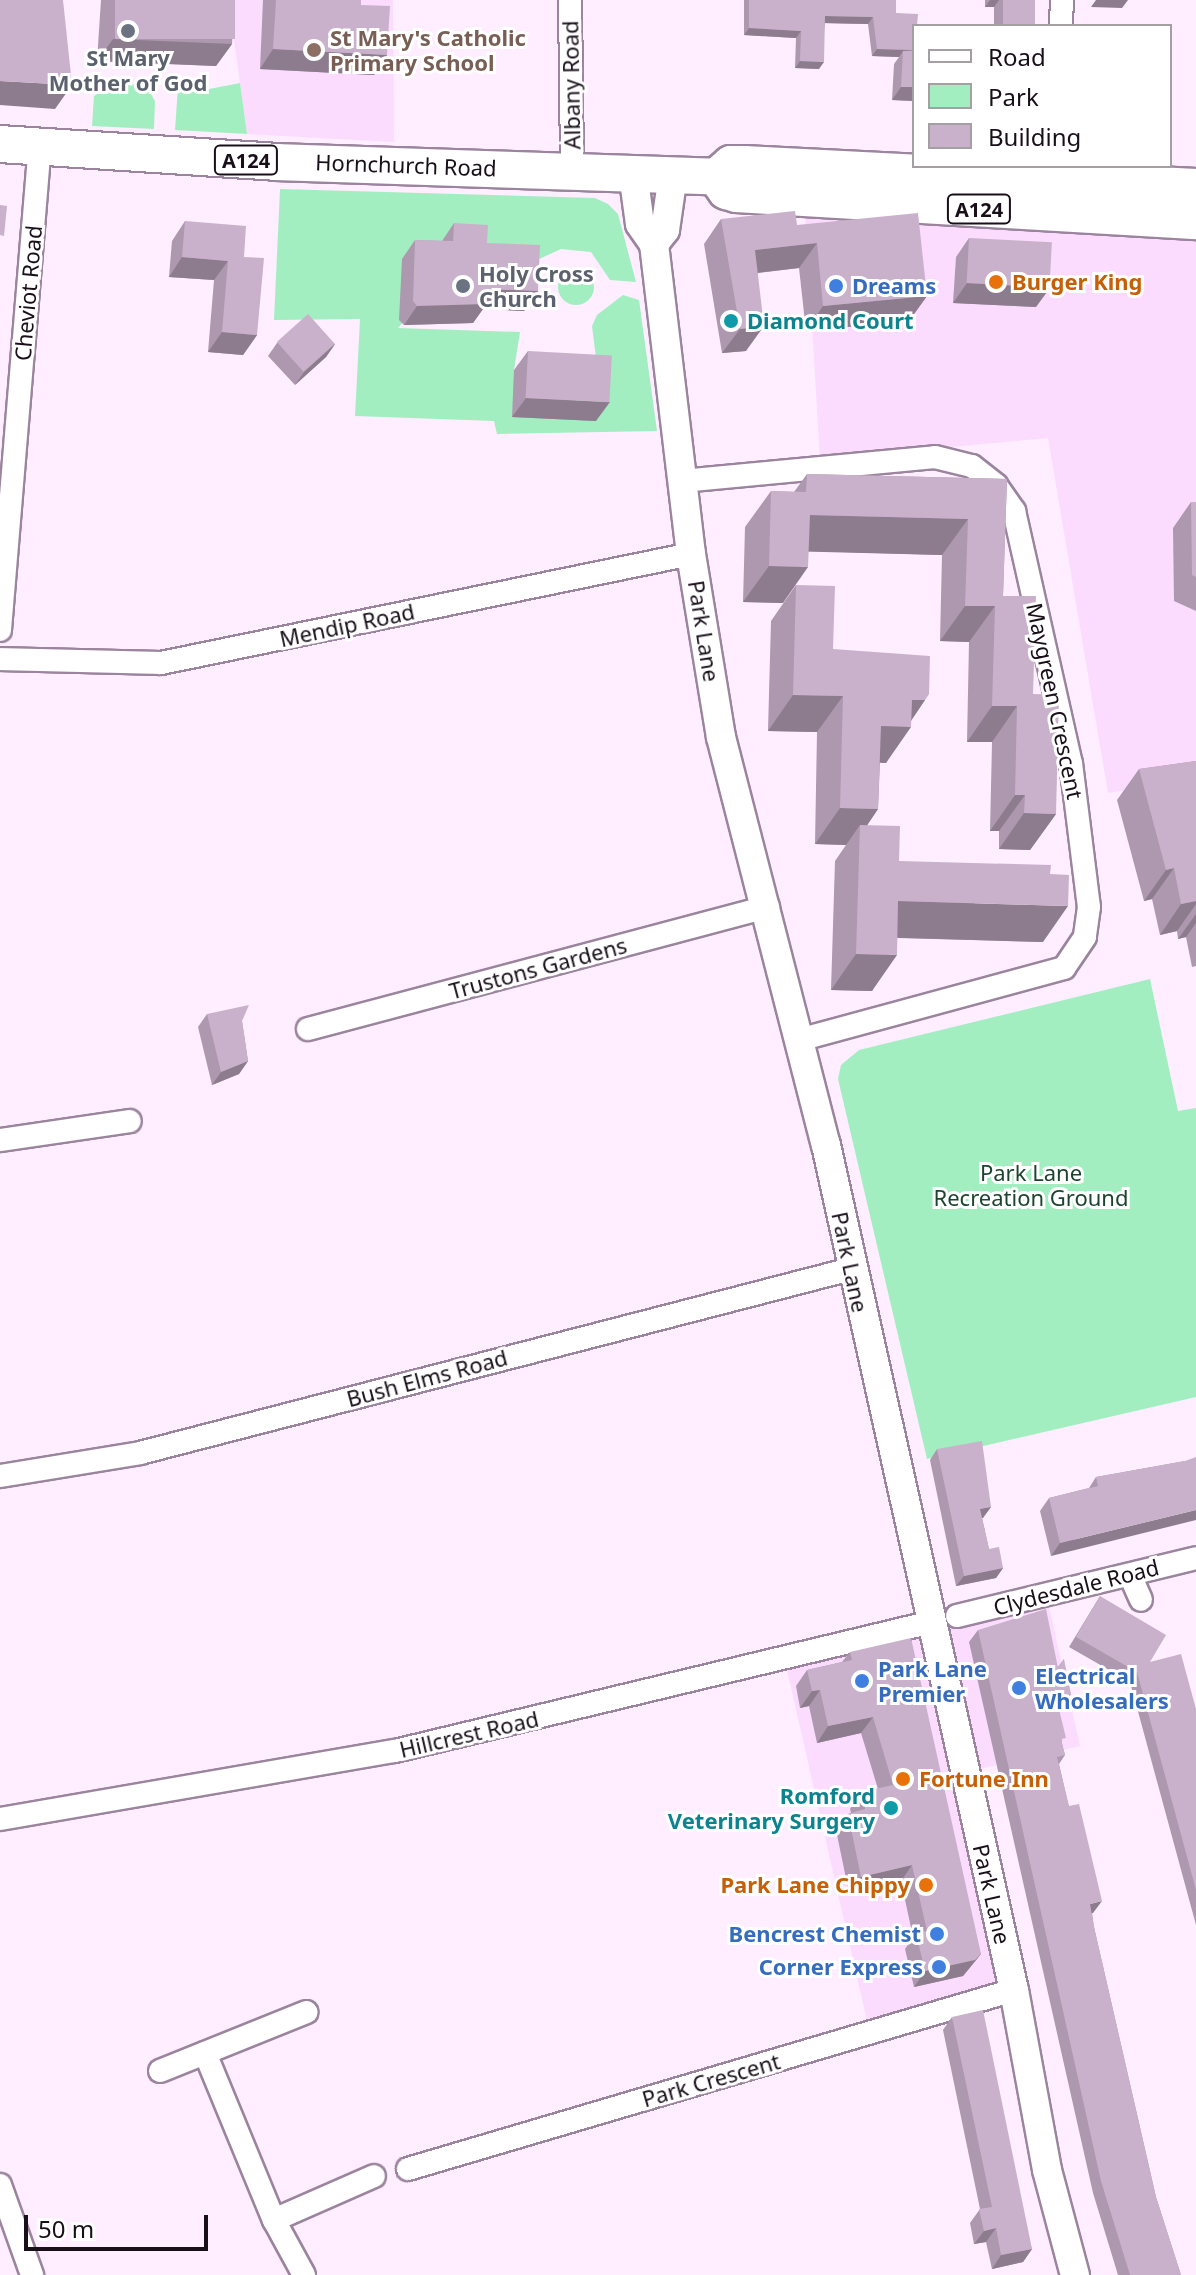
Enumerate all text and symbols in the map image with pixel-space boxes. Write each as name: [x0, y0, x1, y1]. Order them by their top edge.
street label: Albany Road: [557, 20, 585, 150]
marker: St Mary Mother of God: [119, 22, 137, 40]
place label: St Mary's Catholic Primary School: [330, 24, 526, 76]
legend: [912, 24, 1172, 168]
text: Road: [988, 40, 1046, 73]
marker: St Mary's Catholic Primary School: [305, 41, 323, 59]
place label: St Mary Mother of God: [49, 44, 207, 96]
text: Park: [988, 80, 1039, 113]
text: Building: [988, 120, 1081, 153]
road number: A124: [212, 144, 280, 176]
street label: Hornchurch Road: [315, 149, 497, 181]
road number: A124: [945, 193, 1013, 225]
street label: Cheviot Road: [9, 224, 47, 362]
place label: Holy Cross Church: [479, 260, 594, 312]
place label: Burger King: [1012, 269, 1143, 295]
place label: Dreams: [852, 273, 936, 299]
marker: Burger King: [987, 273, 1005, 291]
marker: Holy Cross Church: [454, 277, 472, 295]
marker: Dreams: [827, 277, 845, 295]
place label: Diamond Court: [747, 308, 914, 334]
marker: Diamond Court: [722, 312, 740, 330]
street label: Park Lane: [683, 579, 725, 683]
street label: Mendip Road: [277, 598, 417, 652]
street label: Maygreen Crescent: [1021, 601, 1089, 801]
street label: Trustons Gardens: [446, 932, 630, 1004]
park label: Park Lane Recreation Ground: [934, 1159, 1128, 1210]
street label: Park Lane: [826, 1209, 874, 1315]
street label: Bush Elms Road: [344, 1344, 510, 1412]
street label: Clydesdale Road: [990, 1554, 1162, 1620]
place label: Park Lane Premier: [878, 1655, 987, 1706]
place label: Electrical Wholesalers: [1035, 1662, 1169, 1714]
marker: Park Lane Premier: [853, 1672, 871, 1690]
marker: Electrical Wholesalers: [1010, 1679, 1028, 1697]
street label: Hillcrest Road: [397, 1705, 541, 1763]
place label: Fortune Inn: [919, 1766, 1049, 1792]
marker: Fortune Inn: [894, 1770, 912, 1788]
place label: Romford Veterinary Surgery: [668, 1782, 875, 1834]
marker: Romford Veterinary Surgery: [882, 1799, 900, 1817]
street label: Park Lane: [968, 1841, 1016, 1947]
place label: Park Lane Chippy: [720, 1872, 910, 1898]
marker: Park Lane Chippy: [917, 1876, 935, 1894]
place label: Bencrest Chemist: [729, 1921, 921, 1947]
marker: Bencrest Chemist: [928, 1925, 946, 1943]
place label: Corner Express: [759, 1954, 923, 1980]
marker: Corner Express: [930, 1958, 948, 1976]
street label: Park Crescent: [639, 2048, 783, 2112]
scale bar: [28, 2199, 212, 2249]
text: 50 m: [38, 2212, 94, 2245]

